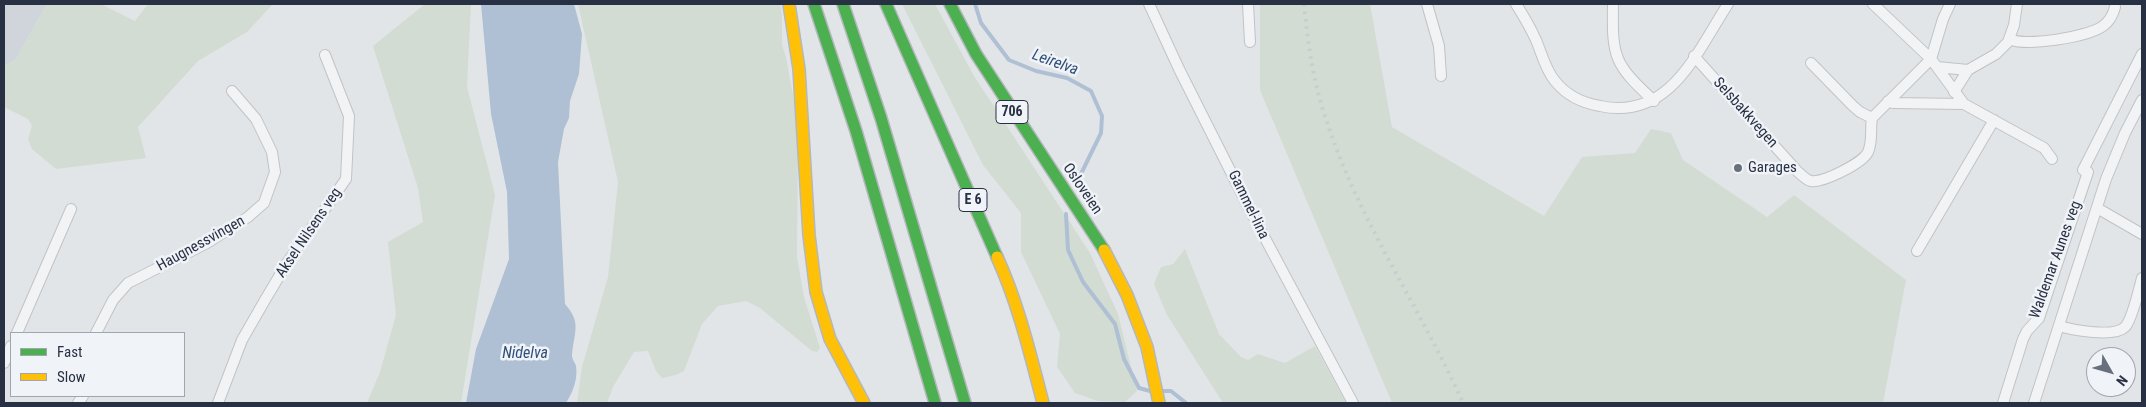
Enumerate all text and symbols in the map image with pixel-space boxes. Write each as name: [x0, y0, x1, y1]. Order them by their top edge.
water label: Leirelva: [1029, 46, 1081, 80]
street label: Selsbakkvegen: [1709, 74, 1781, 152]
road number: 706: [996, 100, 1028, 124]
place label: Garages: [1748, 159, 1797, 177]
street label: Osloveien: [1058, 160, 1106, 218]
marker: Garages: [1732, 162, 1744, 174]
street label: Gammel-lina: [1224, 168, 1272, 242]
street label: Aksel Nilsens veg: [272, 185, 346, 281]
road number: E 6: [959, 188, 987, 212]
street label: Waldemar Aunes veg: [2026, 199, 2086, 321]
street label: Haugnessvingen: [154, 212, 248, 276]
legend: [10, 332, 185, 397]
text: Fast: [57, 343, 82, 361]
water label: Nidelva: [502, 344, 548, 364]
north arrow: [2086, 347, 2136, 397]
text: Slow: [57, 368, 86, 386]
text: N: [2113, 372, 2131, 389]

